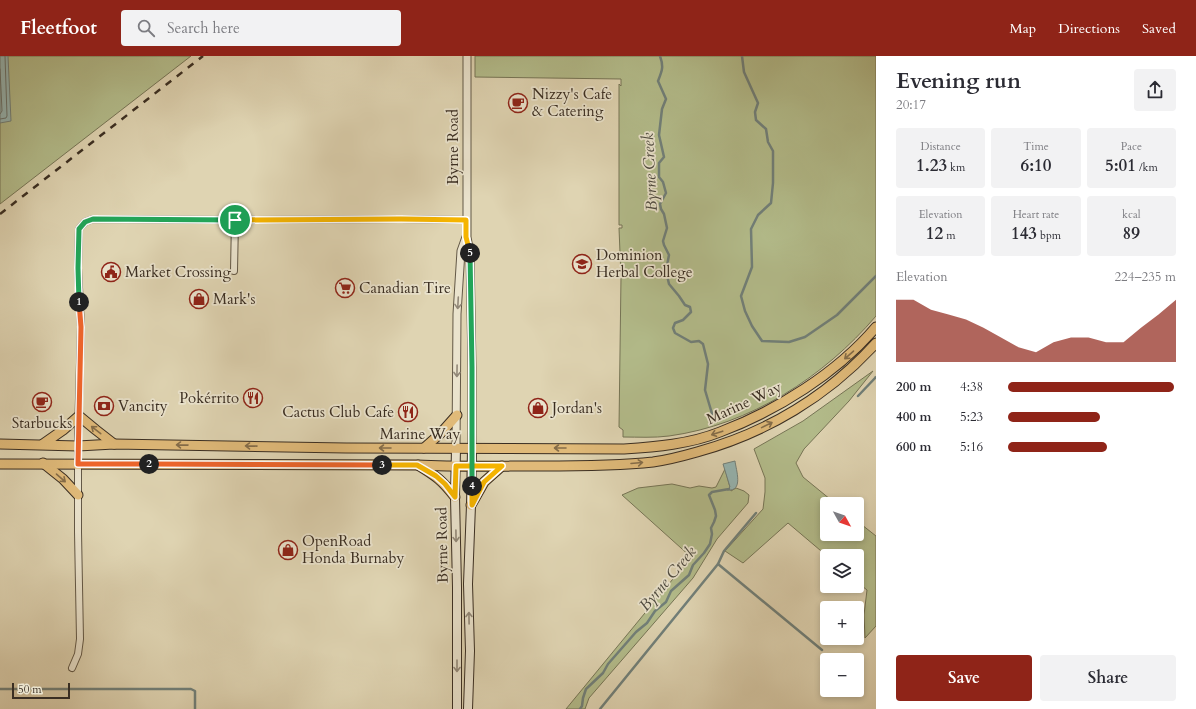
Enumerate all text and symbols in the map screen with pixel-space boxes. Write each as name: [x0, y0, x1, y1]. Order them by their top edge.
search box: [121, 10, 401, 46]
text: Fleetfoot: [20, 15, 97, 41]
icon: search: [135, 17, 157, 39]
text: Search here: [167, 18, 240, 38]
text: Map: [1010, 19, 1036, 38]
text: Directions: [1058, 19, 1120, 38]
text: Saved: [1142, 19, 1176, 38]
text: Evening run: [896, 66, 1021, 96]
button: share: [1134, 69, 1176, 111]
place label: Nizzy's Cafe & Catering: [532, 84, 612, 121]
cafe icon: Nizzy's Cafe & Catering: [507, 92, 529, 114]
text: 20:17: [896, 96, 926, 114]
street label: Byrne Road: [443, 109, 463, 185]
water label: Byrne Creek: [637, 132, 663, 212]
text: Distance: [921, 139, 961, 154]
text: Time: [1023, 139, 1049, 154]
text: Pace: [1121, 139, 1142, 154]
text: 1.23: [916, 154, 947, 177]
text: 6:10: [1020, 154, 1052, 177]
text: 5:01: [1105, 154, 1136, 177]
text: km: [947, 160, 965, 175]
text: /km: [1136, 160, 1158, 175]
pin: [218, 203, 252, 237]
text: Elevation: [919, 207, 963, 222]
text: Heart rate: [1013, 207, 1059, 222]
text: kcal: [1122, 207, 1141, 222]
icon: arrive: [224, 209, 246, 231]
text: 12: [926, 222, 943, 245]
text: 143: [1011, 222, 1037, 245]
text: 89: [1123, 222, 1140, 245]
text: m: [943, 228, 956, 243]
text: bpm: [1037, 228, 1061, 243]
pin: 5: [460, 243, 480, 263]
text: 5: [467, 245, 473, 260]
place label: Dominion Herbal College: [596, 245, 693, 282]
school or university icon: Dominion Herbal College: [571, 253, 593, 275]
public building icon: Market Crossing: [100, 261, 122, 283]
place label: Market Crossing: [125, 262, 232, 282]
text: Elevation: [896, 268, 948, 286]
text: 224–235 m: [1114, 268, 1176, 286]
supermarket icon: Canadian Tire: [334, 277, 356, 299]
place label: Canadian Tire: [359, 278, 451, 298]
shop icon: Mark's: [188, 288, 210, 310]
place label: Mark's: [213, 289, 256, 309]
pin: 1: [69, 292, 89, 312]
text: 1: [76, 294, 82, 309]
one-way arrow: [454, 296, 462, 309]
one-way arrow: [843, 350, 854, 359]
one-way arrow: [453, 364, 461, 377]
street label: Marine Way: [703, 377, 785, 429]
text: 200 m: [896, 378, 931, 396]
text: 4:38: [960, 378, 983, 396]
restaurant icon: Pokérrito: [242, 387, 264, 409]
place label: Pokérrito: [179, 388, 239, 408]
cafe icon: Starbucks: [31, 391, 53, 413]
bank icon: Vancity: [93, 395, 115, 417]
place label: Vancity: [118, 396, 168, 416]
shop icon: Jordan's: [527, 397, 549, 419]
place label: Jordan's: [550, 398, 602, 418]
restaurant icon: Cactus Club Cafe: [397, 401, 419, 423]
place label: Cactus Club Cafe: [282, 402, 394, 422]
text: 400 m: [896, 408, 931, 426]
text: 5:23: [960, 408, 983, 426]
place label: Starbucks: [12, 413, 72, 433]
one-way arrow: [761, 421, 773, 428]
street label: Marine Way: [380, 424, 460, 444]
one-way arrow: [91, 426, 102, 435]
one-way arrow: [711, 430, 724, 437]
text: 600 m: [896, 438, 931, 456]
text: 5:16: [960, 438, 983, 456]
one-way arrow: [176, 441, 189, 449]
one-way arrow: [245, 442, 258, 450]
one-way arrow: [379, 444, 392, 452]
one-way arrow: [554, 444, 567, 452]
pin: 2: [139, 454, 159, 474]
pin: 3: [372, 455, 392, 475]
text: 2: [146, 456, 152, 471]
text: 3: [379, 457, 385, 472]
one-way arrow: [630, 460, 643, 467]
one-way arrow: [56, 474, 67, 483]
pin: 4: [462, 476, 482, 496]
text: 4: [469, 478, 475, 493]
north arrow: [820, 497, 864, 541]
map controls: [820, 497, 864, 697]
street label: Byrne Road: [431, 507, 453, 583]
one-way arrow: [452, 529, 460, 542]
place label: OpenRoad Honda Burnaby: [302, 531, 405, 568]
shop icon: OpenRoad Honda Burnaby: [277, 539, 299, 561]
water label: Byrne Creek: [634, 541, 702, 616]
button: layers: [820, 549, 864, 593]
button: +: [820, 601, 864, 645]
one-way arrow: [465, 612, 473, 625]
button: −: [820, 653, 864, 697]
button: Save: [896, 655, 1032, 701]
button: Share: [1040, 655, 1176, 701]
one-way arrow: [453, 659, 461, 672]
scale bar: [12, 681, 70, 700]
text: 50 m: [18, 682, 42, 697]

